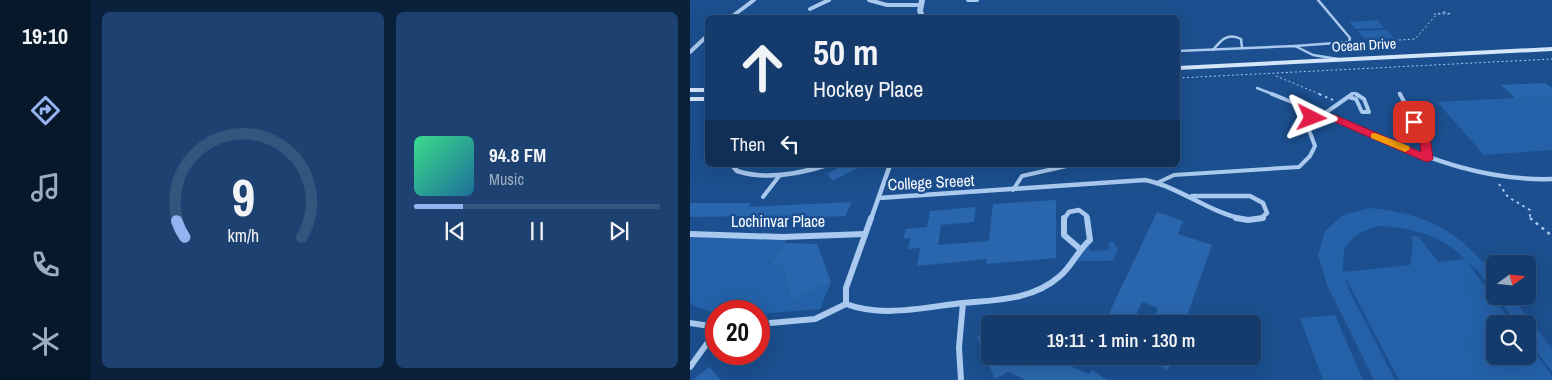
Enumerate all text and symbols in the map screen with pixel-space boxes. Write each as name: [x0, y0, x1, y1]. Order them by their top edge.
text: 19:10: [22, 21, 68, 51]
text: 50 m: [813, 29, 878, 76]
street label: Ocean Drive: [1331, 34, 1397, 56]
icon: ahead: [730, 35, 795, 100]
text: Hockey Place: [813, 74, 923, 104]
position arrow: [1285, 91, 1337, 143]
icon: directions: [28, 93, 63, 128]
pin: [1393, 101, 1435, 143]
icon: arrive: [1400, 108, 1428, 136]
icon: left: [776, 130, 804, 158]
text: Then: [730, 131, 766, 157]
text: 94.8 FM: [489, 142, 546, 168]
text: 9: [231, 162, 255, 232]
text: Music: [489, 168, 524, 190]
street label: College Sreeet: [887, 169, 975, 195]
icon: music: [28, 170, 63, 205]
street label: Lochinvar Place: [731, 210, 825, 232]
icon: previous: [441, 217, 469, 245]
icon: pause: [523, 217, 551, 245]
icon: next: [605, 217, 633, 245]
text: km/h: [227, 224, 259, 248]
icon: phone: [28, 247, 63, 282]
north arrow: [1486, 255, 1536, 305]
map controls: [1486, 255, 1536, 365]
speed limit sign: 20: [705, 300, 770, 365]
button: search: [1486, 315, 1536, 365]
icon: climate: [28, 324, 63, 359]
text: 19:11 · 1 min · 130 m: [1047, 327, 1195, 353]

